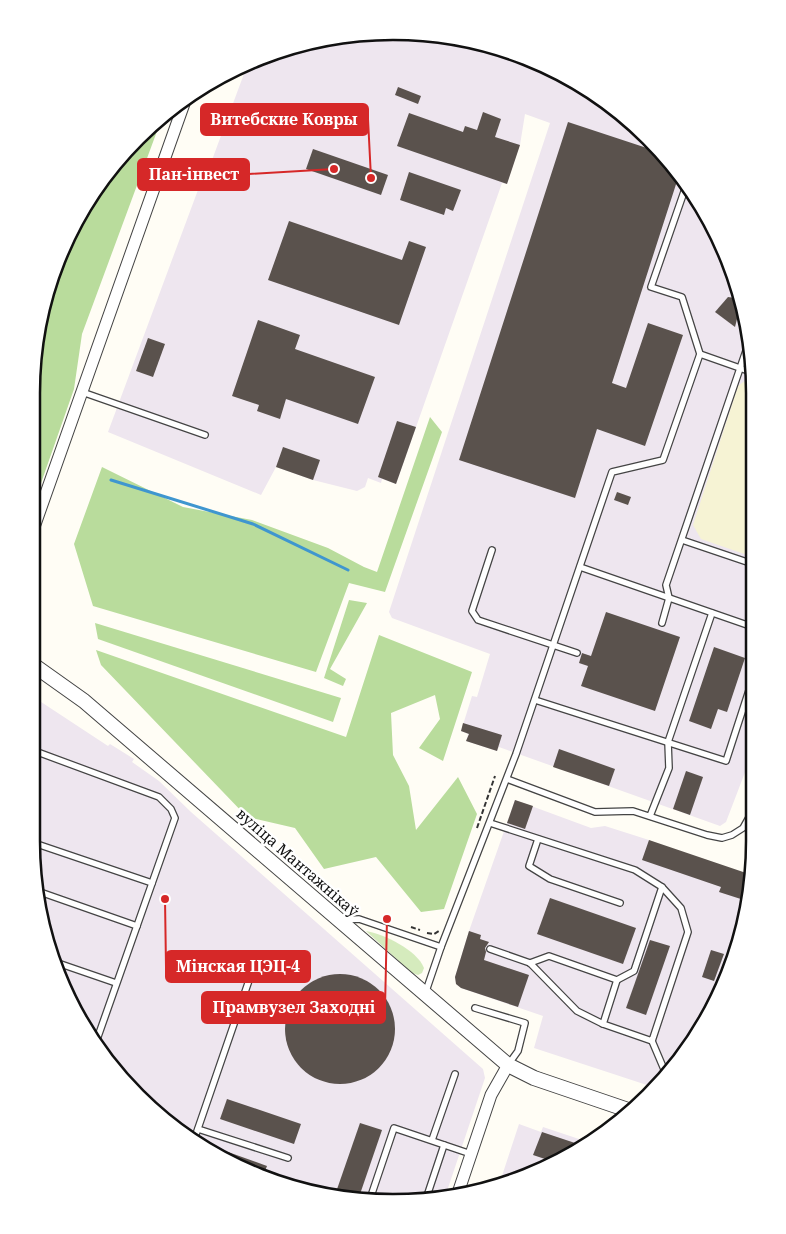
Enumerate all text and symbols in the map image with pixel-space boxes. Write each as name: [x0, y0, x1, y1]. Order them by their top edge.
callout: Витебские Ковры: [201, 104, 368, 135]
text: Витебские Ковры: [210, 108, 358, 130]
callout: Пан-інвест: [138, 159, 249, 190]
text: Пан-інвест: [149, 163, 239, 185]
street label: вуліца Мантажнікаў: [233, 803, 364, 921]
callout: Мінская ЦЭЦ-4: [166, 951, 310, 982]
text: Мінская ЦЭЦ-4: [176, 955, 300, 977]
callout: Прамвузел Заходні: [202, 992, 385, 1023]
text: Прамвузел Заходні: [213, 996, 376, 1018]

